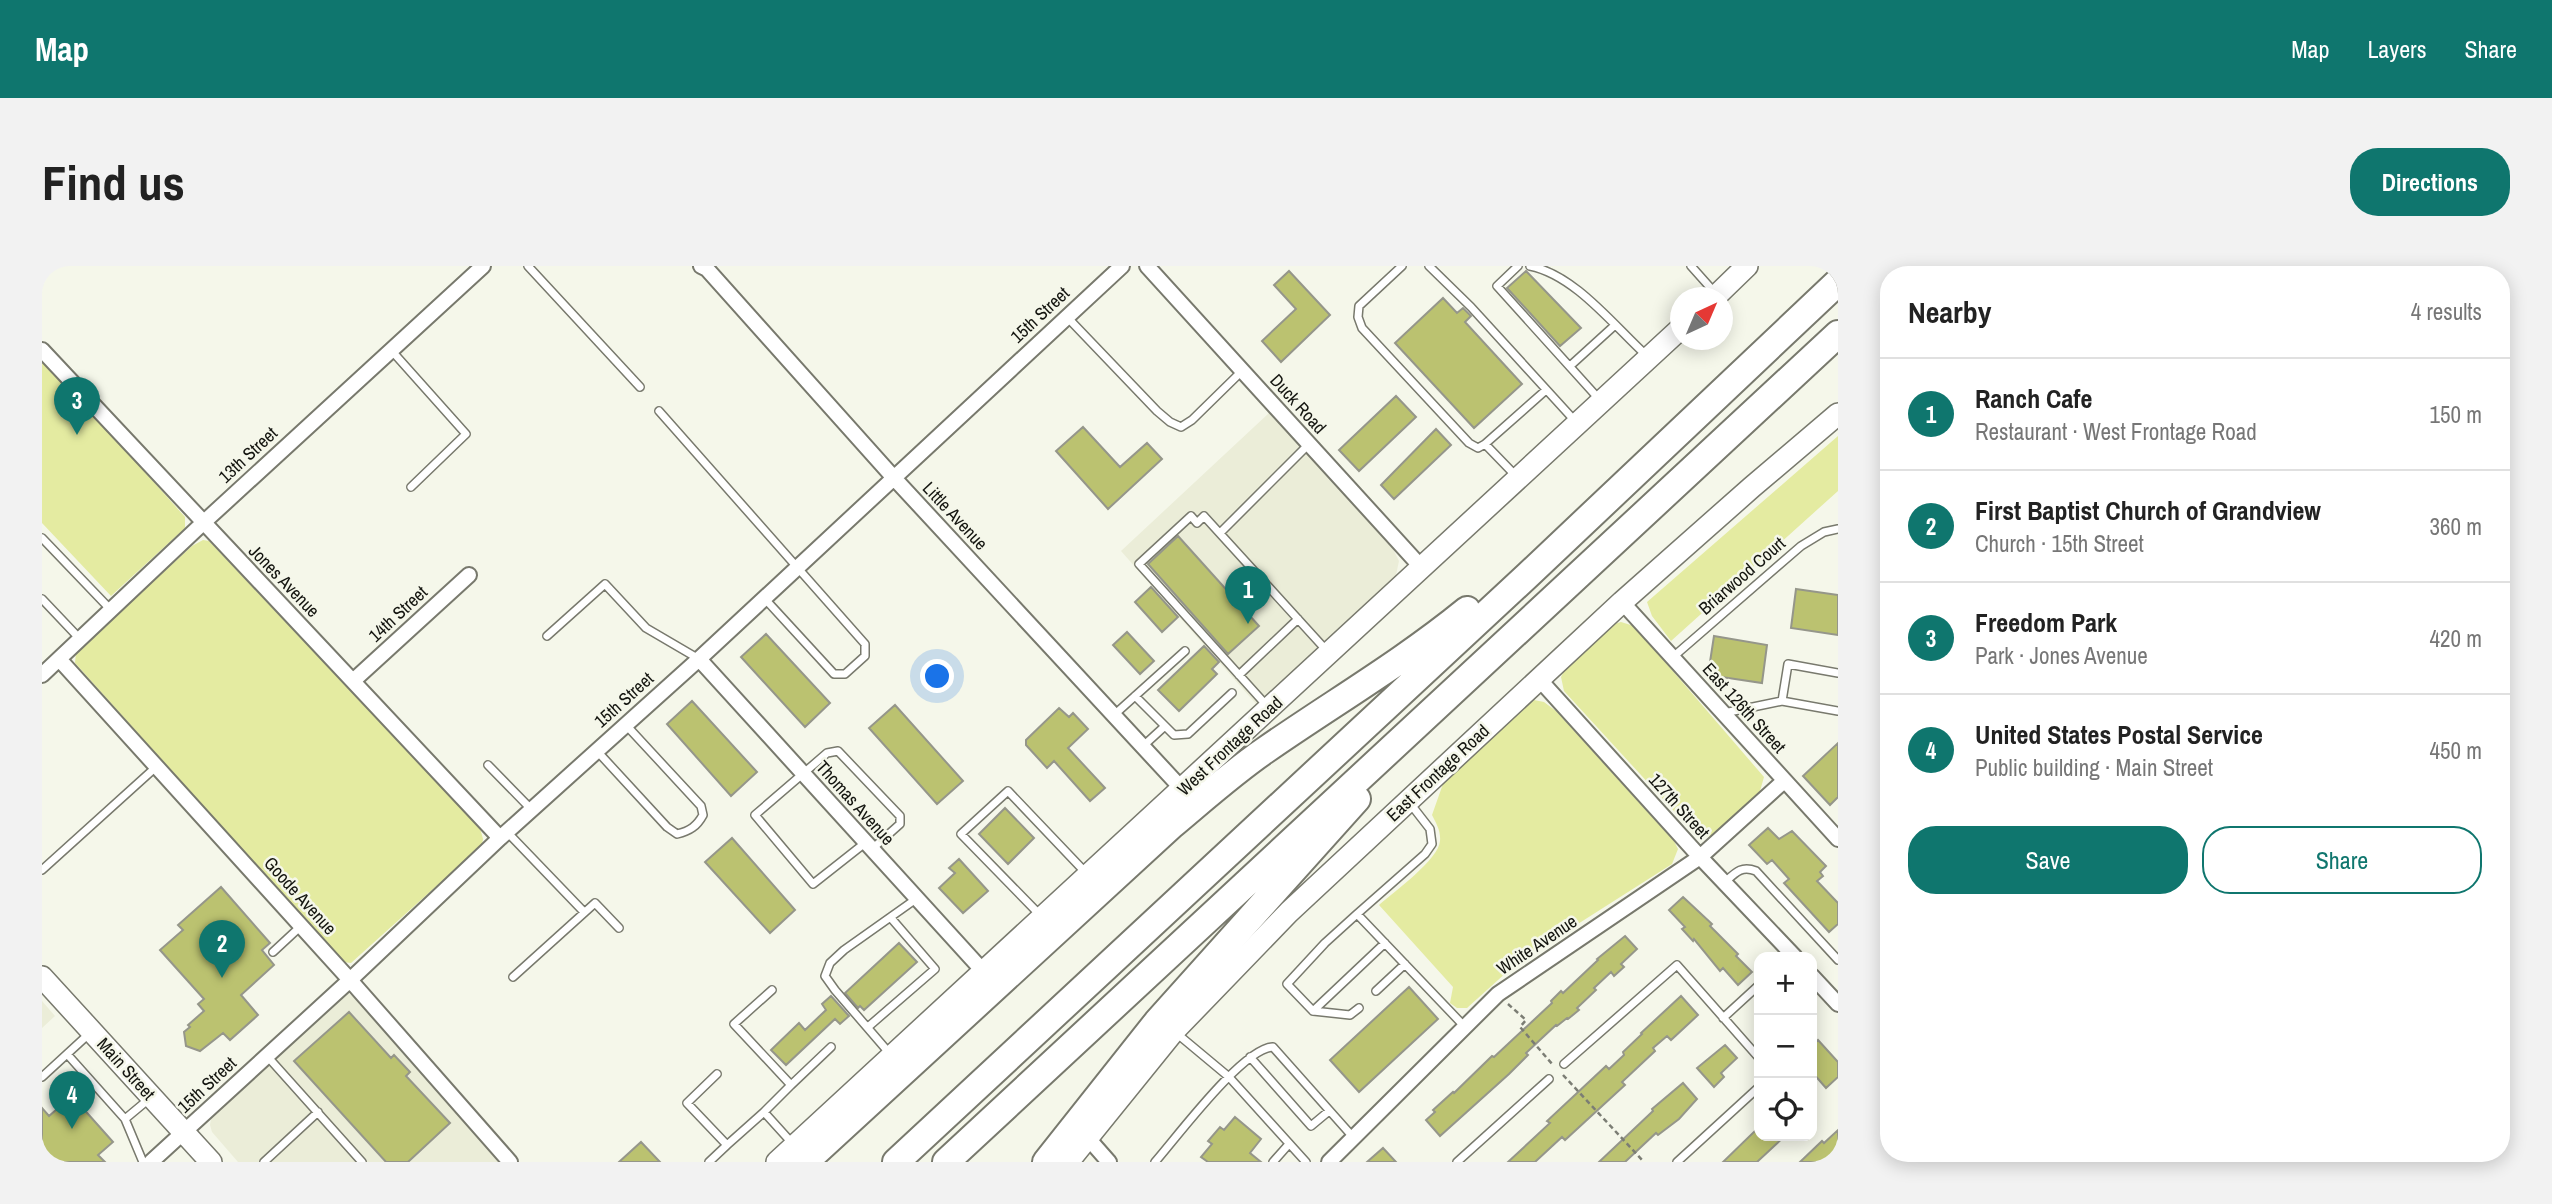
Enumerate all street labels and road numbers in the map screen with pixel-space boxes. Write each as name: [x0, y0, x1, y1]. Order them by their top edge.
street label: 15th Street: [1005, 281, 1075, 348]
street label: Duck Road: [1265, 368, 1332, 439]
street label: 13th Street: [213, 421, 283, 488]
street label: Little Avenue: [917, 476, 994, 555]
street label: Briarwood Court: [1693, 531, 1790, 620]
street label: Jones Avenue: [243, 539, 325, 623]
street label: 14th Street: [363, 580, 433, 647]
street label: East 126th Street: [1697, 657, 1792, 758]
street label: 15th Street: [588, 666, 659, 733]
street label: West Frontage Road: [1171, 690, 1288, 801]
street label: East Frontage Road: [1381, 718, 1494, 827]
street label: Thomas Avenue: [810, 755, 900, 851]
street label: 127th Street: [1643, 767, 1716, 844]
street label: Goode Avenue: [258, 851, 342, 940]
street label: White Avenue: [1492, 909, 1582, 981]
street label: Main Street: [92, 1032, 161, 1105]
street label: 15th Street: [172, 1051, 242, 1118]

